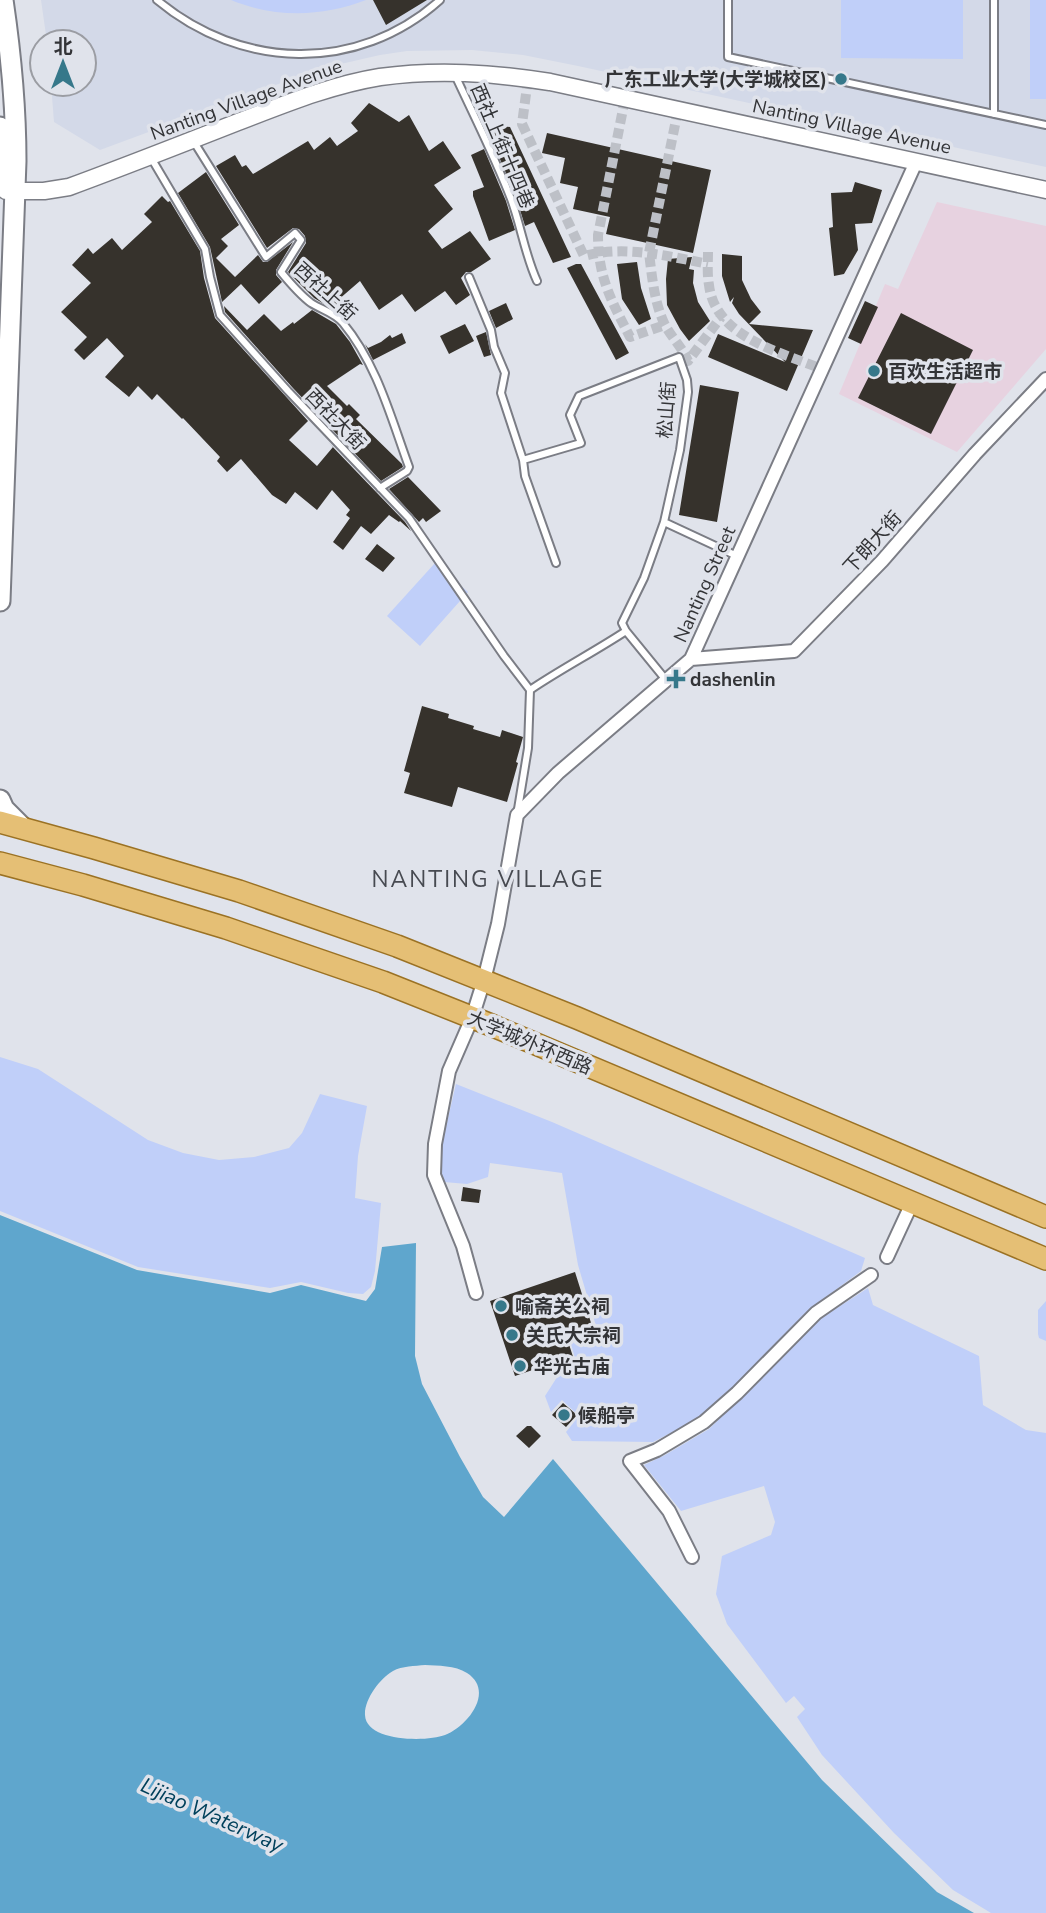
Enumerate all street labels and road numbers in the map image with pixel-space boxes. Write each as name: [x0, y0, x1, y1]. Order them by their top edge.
street label: Nanting Village Avenue: [147, 53, 346, 147]
street label: 西社上街十四巷: [464, 80, 540, 213]
street label: Nanting Village Avenue: [750, 93, 953, 161]
street label: 西社上街: [288, 257, 362, 327]
street label: 松山街: [652, 381, 682, 439]
street label: 西社大街: [300, 383, 371, 456]
street label: 下朗大街: [838, 506, 908, 580]
street label: Nanting Street: [668, 522, 742, 647]
street label: 大学城外环西路: [463, 1005, 596, 1081]

